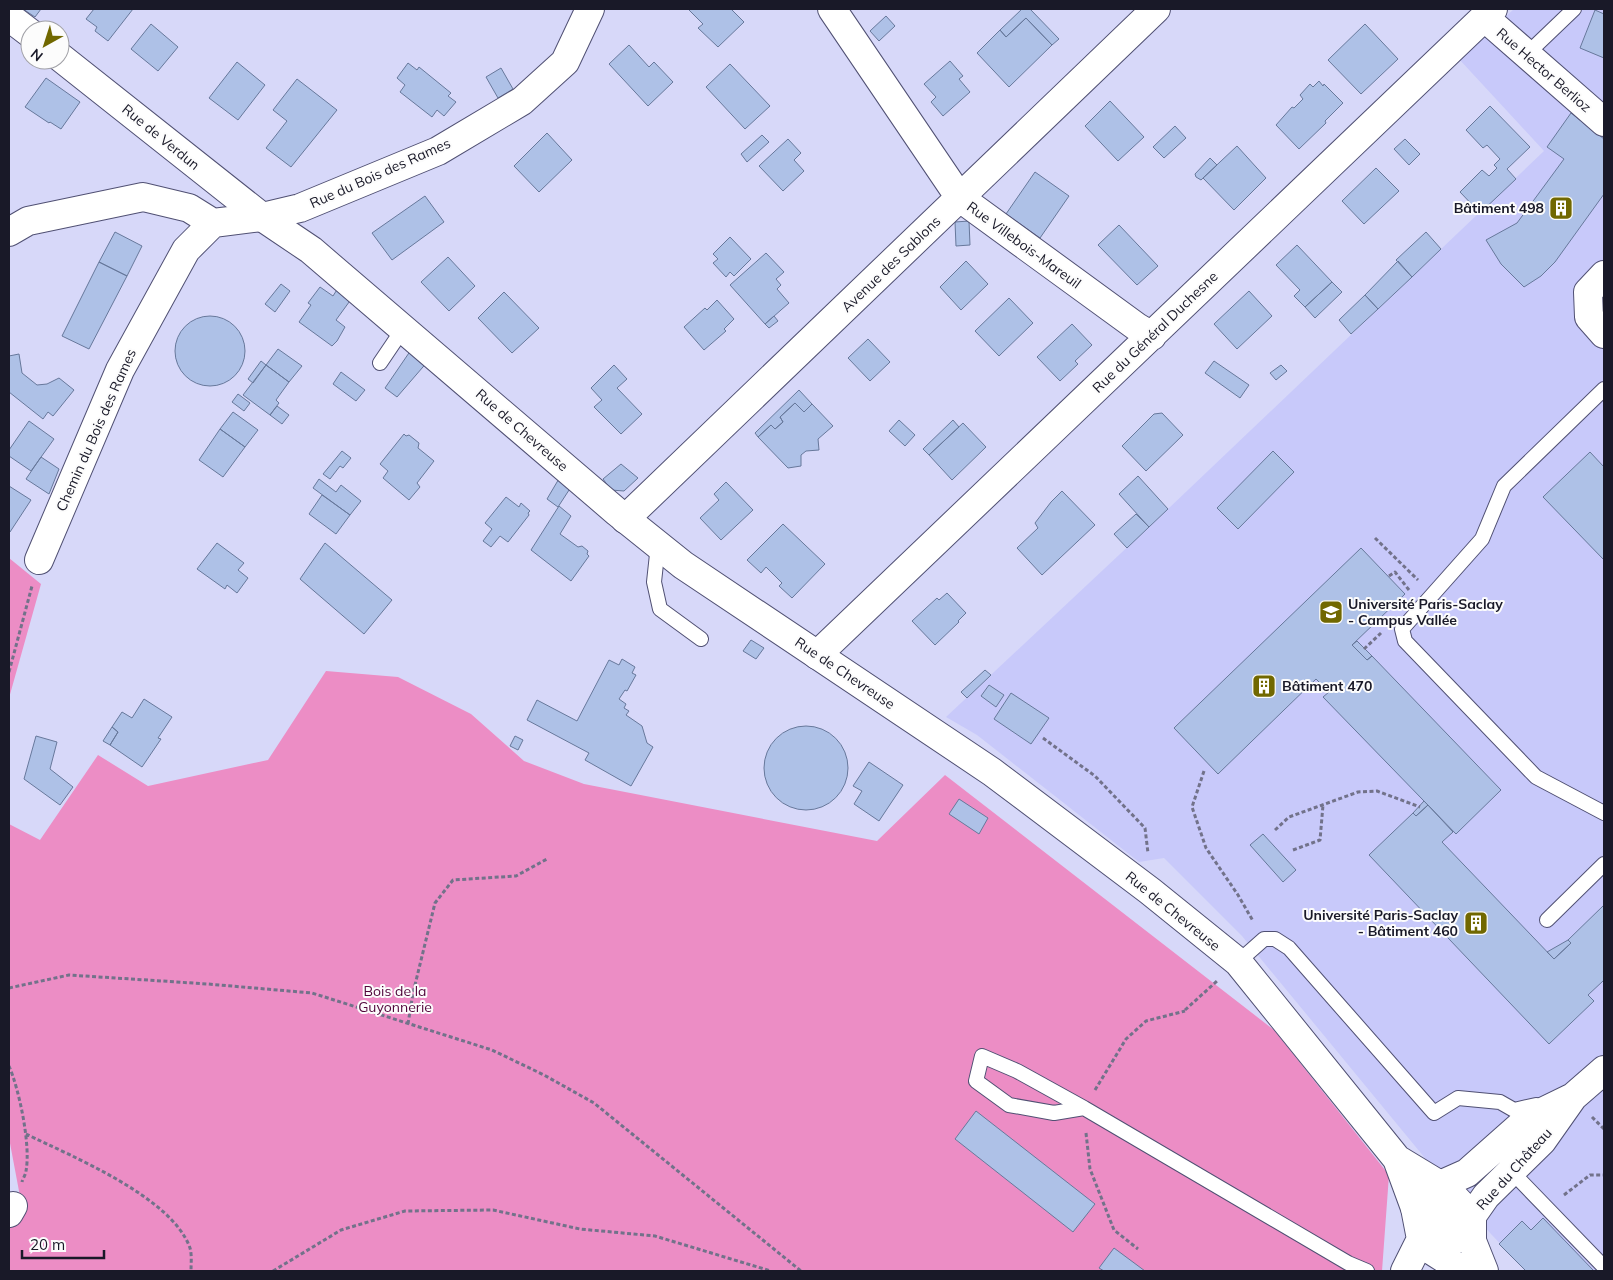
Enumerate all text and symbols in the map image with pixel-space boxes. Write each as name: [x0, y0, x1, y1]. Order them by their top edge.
north arrow: [20, 20, 70, 70]
street label: Rue Hector Berlioz: [1493, 24, 1595, 116]
text: N: [27, 45, 47, 65]
street label: Rue de Verdun: [118, 100, 204, 174]
street label: Rue du Bois des Rames: [307, 134, 453, 212]
building icon: Bâtiment 498: [1548, 195, 1574, 221]
street label: Rue Villebois-Mareuil: [963, 198, 1085, 292]
place label: Bâtiment 498: [1454, 199, 1544, 217]
street label: Avenue des Sablons: [838, 212, 944, 316]
street label: Rue du Général Duchesne: [1089, 267, 1221, 397]
street label: Chemin du Bois des Rames: [52, 346, 140, 514]
street label: Rue de Chevreuse: [472, 385, 572, 475]
place label: Université Paris-Saclay - Campus Vallée: [1348, 595, 1503, 629]
school or university icon: Université Paris-Saclay - Campus Vallée: [1318, 599, 1344, 625]
street label: Rue de Chevreuse: [792, 633, 898, 713]
building icon: Bâtiment 470: [1251, 673, 1277, 699]
place label: Bâtiment 470: [1282, 677, 1372, 695]
street label: Rue de Chevreuse: [1122, 867, 1224, 955]
place label: Université Paris-Saclay - Bâtiment 460: [1303, 906, 1458, 940]
building icon: Université Paris-Saclay - Bâtiment 460: [1463, 910, 1489, 936]
park label: Bois de la Guyonnerie: [358, 982, 432, 1016]
street label: Rue du Château: [1472, 1124, 1556, 1214]
scale bar: [22, 1228, 105, 1260]
text: 20 m: [30, 1235, 65, 1254]

